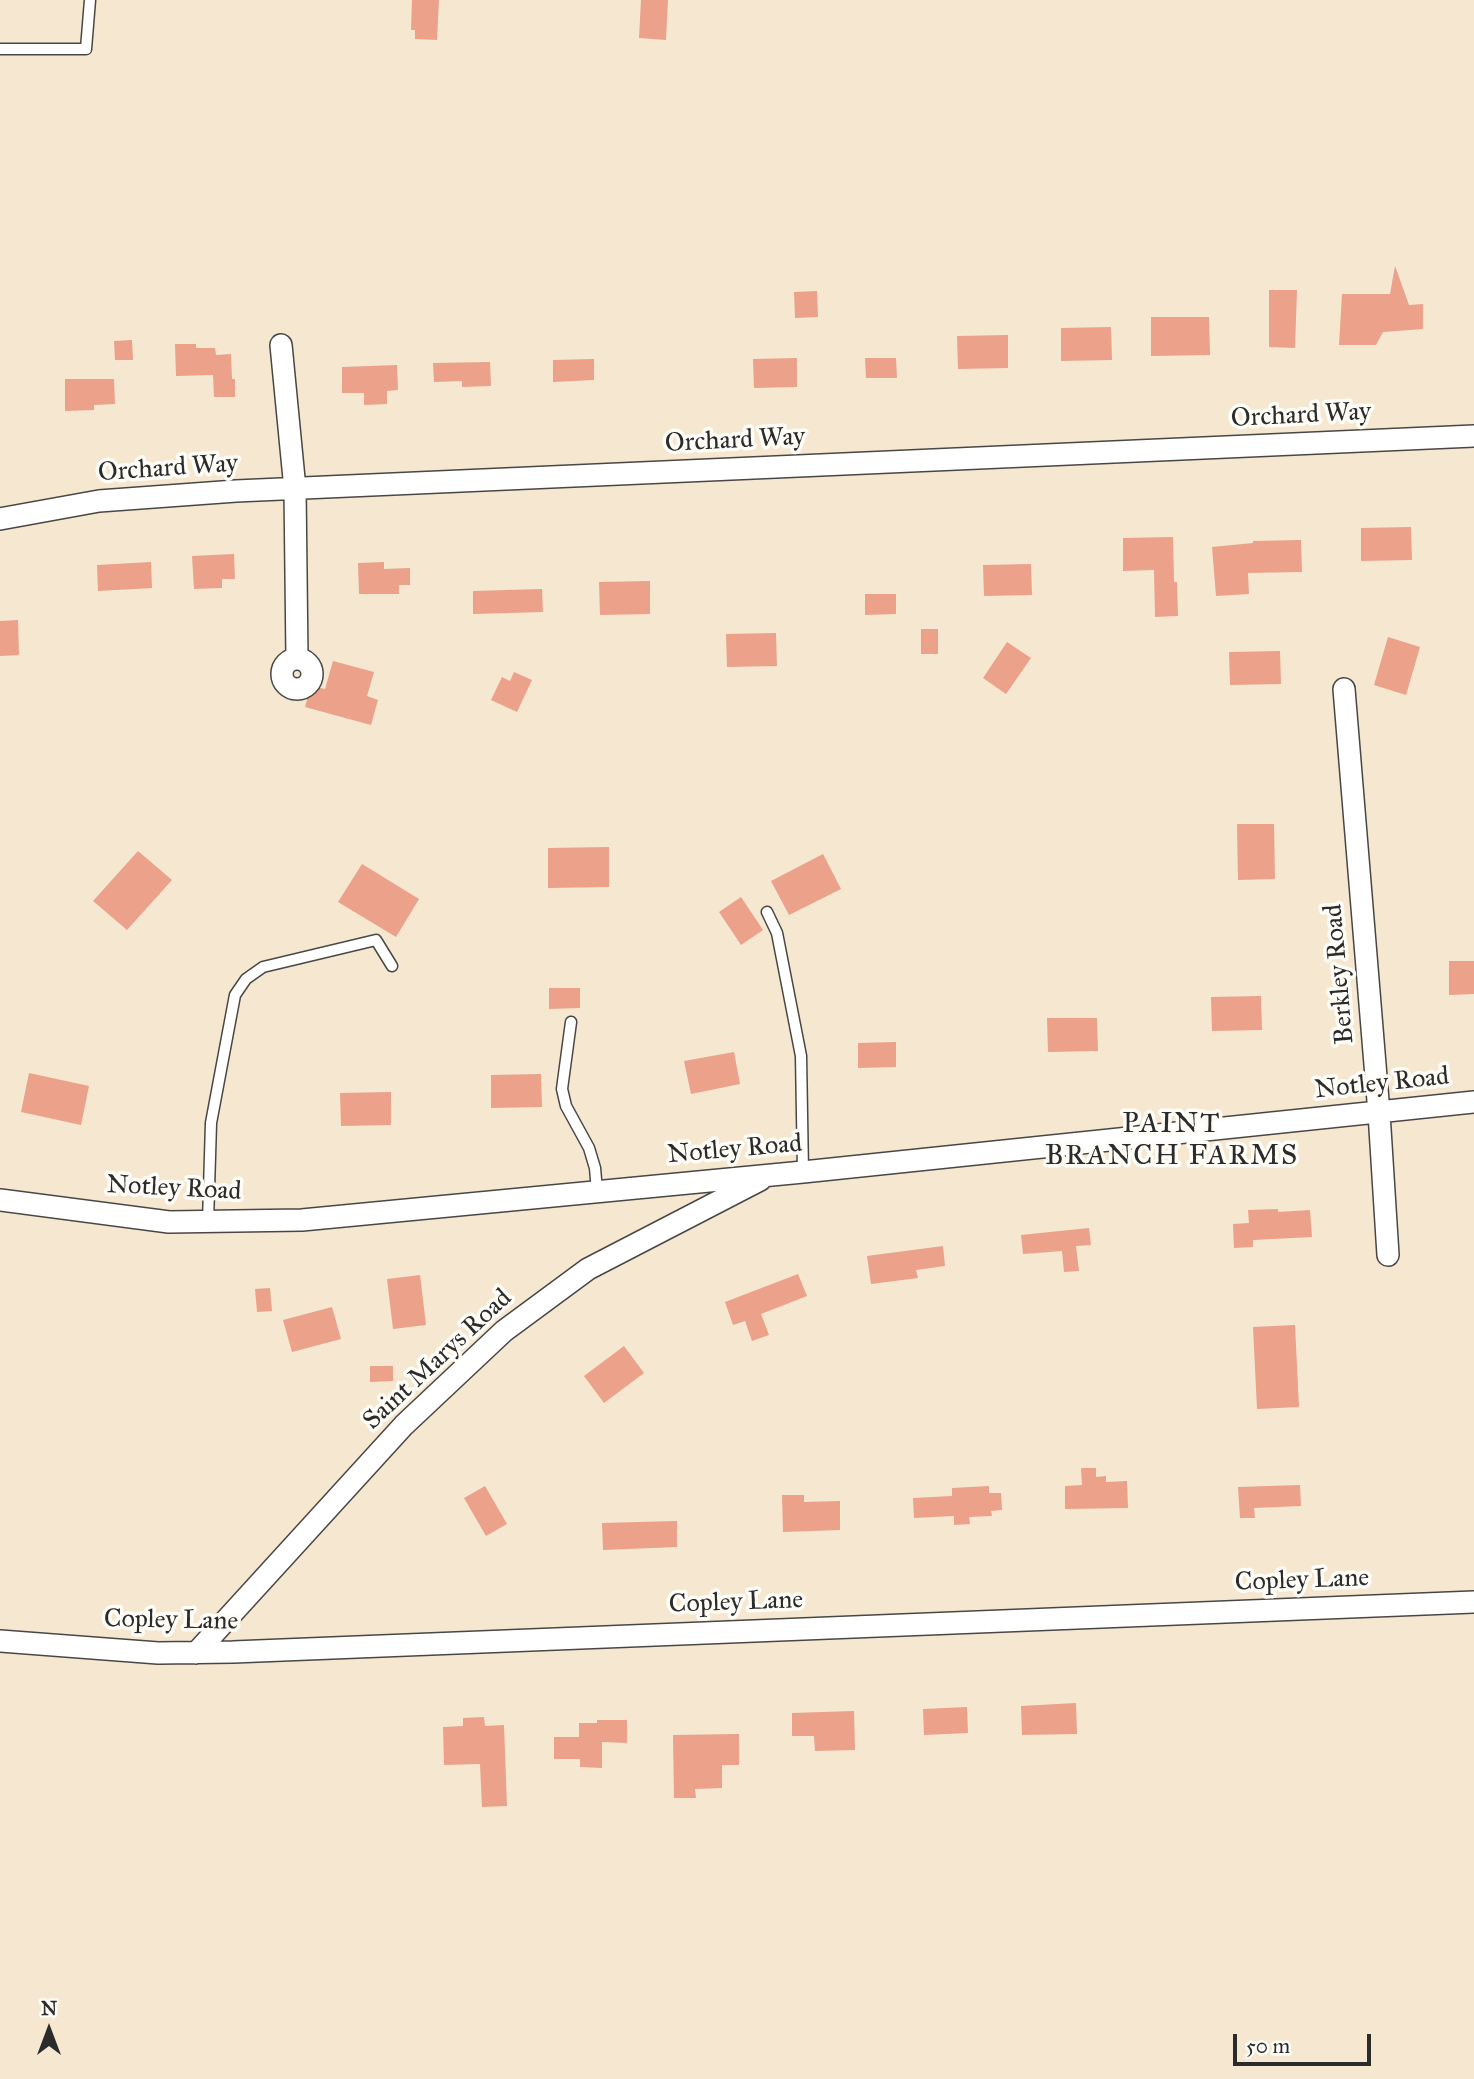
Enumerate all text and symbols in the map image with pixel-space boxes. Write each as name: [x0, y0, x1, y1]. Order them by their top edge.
street label: Orchard Way: [1230, 397, 1372, 435]
street label: Orchard Way: [664, 422, 806, 460]
street label: Orchard Way: [97, 449, 239, 489]
street label: Berkley Road: [1318, 903, 1362, 1045]
street label: Notley Road: [1313, 1061, 1451, 1107]
district label: PAINT BRANCH FARMS: [1046, 1108, 1298, 1174]
street label: Notley Road: [666, 1129, 804, 1171]
street label: Notley Road: [106, 1170, 242, 1208]
street label: Saint Marys Road: [357, 1283, 519, 1437]
street label: Copley Lane: [1234, 1563, 1370, 1599]
street label: Copley Lane: [668, 1585, 804, 1621]
street label: Copley Lane: [104, 1604, 238, 1638]
north arrow: [14, 1995, 84, 2065]
text: N: [41, 1997, 57, 2020]
scale bar: [1236, 2020, 1374, 2064]
text: 50 m: [1246, 2033, 1290, 2059]

